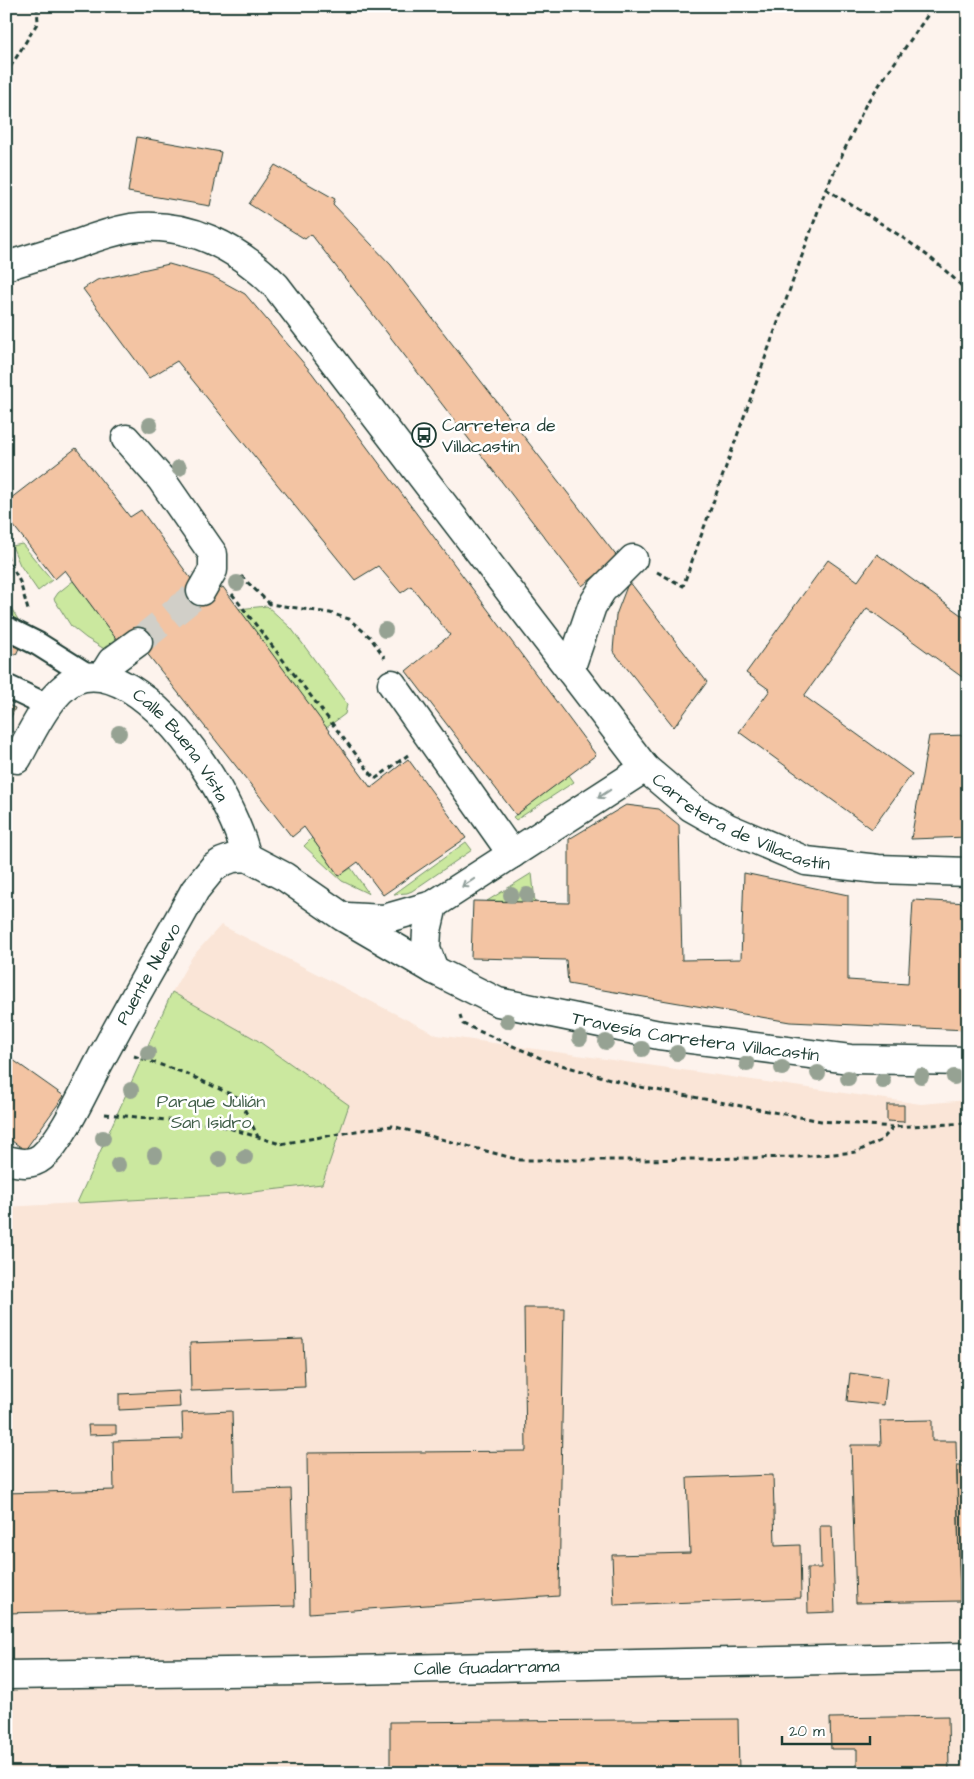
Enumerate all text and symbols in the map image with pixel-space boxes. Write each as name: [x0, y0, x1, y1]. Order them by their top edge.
place label: Carretera de Villacastín: [442, 413, 556, 459]
bus stop icon: Carretera de Villacastín: [411, 422, 437, 448]
street label: Calle Buena Vista: [127, 682, 235, 806]
street label: Carretera de Villacastín: [647, 767, 831, 877]
one-way arrow: [597, 789, 611, 799]
one-way arrow: [461, 878, 475, 888]
street label: Puente Nuevo: [110, 919, 187, 1029]
street label: Travesía Carretera Villacastín: [570, 1005, 821, 1068]
park label: Parque Julián San Isidro: [157, 1089, 265, 1135]
street label: Calle Guadarrama: [414, 1654, 560, 1682]
scale bar: [782, 1714, 869, 1746]
text: 20 m: [789, 1721, 825, 1742]

